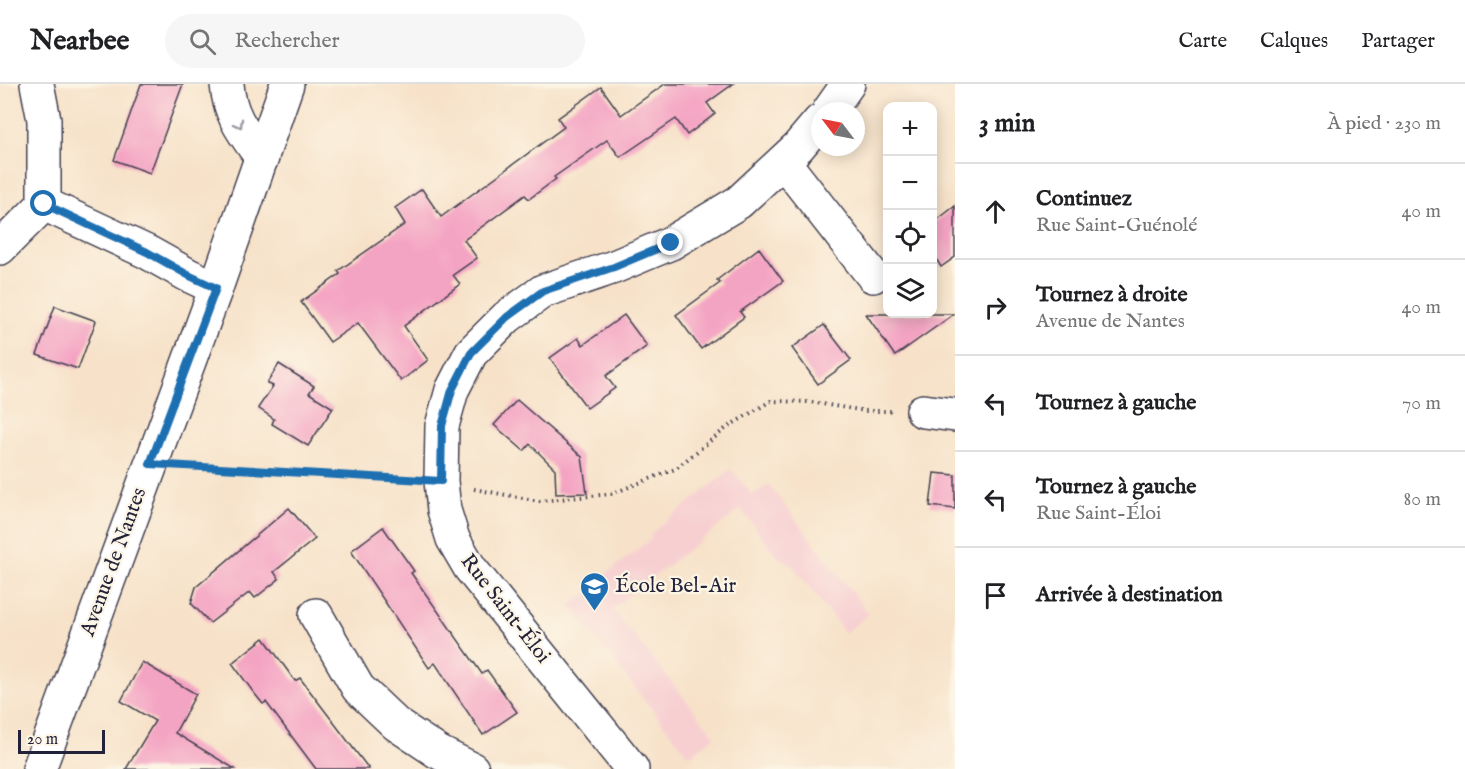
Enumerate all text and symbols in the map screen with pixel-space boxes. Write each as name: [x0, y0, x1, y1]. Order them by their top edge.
search box: [165, 14, 585, 68]
text: Nearbee: [30, 24, 129, 59]
icon: search: [186, 25, 219, 58]
text: Rechercher: [234, 27, 340, 55]
text: Carte: [1178, 28, 1227, 55]
text: Calques: [1260, 28, 1328, 55]
text: Partager: [1361, 28, 1435, 55]
north arrow: [811, 102, 865, 156]
map controls: [883, 102, 937, 318]
button: +: [883, 102, 937, 156]
text: 3 min: [979, 107, 1035, 140]
text: À pied · 230 m: [1328, 111, 1441, 136]
one-way arrow: [232, 118, 243, 128]
button: −: [883, 156, 937, 210]
text: Continuez: [1036, 185, 1132, 213]
route start: [30, 190, 56, 216]
icon: ahead: [979, 195, 1012, 228]
text: 40 m: [1402, 199, 1441, 224]
button: locate: [883, 210, 937, 264]
text: Rue Saint-Guénolé: [1036, 213, 1197, 238]
route end: [657, 229, 683, 255]
button: layers: [883, 264, 937, 318]
text: Tournez à droite: [1036, 281, 1187, 309]
icon: right: [979, 291, 1012, 324]
text: 40 m: [1402, 295, 1441, 320]
text: Avenue de Nantes: [1036, 309, 1185, 334]
icon: left: [979, 387, 1012, 420]
text: Tournez à gauche: [1036, 389, 1196, 417]
text: 70 m: [1402, 391, 1441, 416]
text: Tournez à gauche: [1036, 473, 1196, 501]
icon: left: [979, 483, 1012, 516]
street label: Avenue de Nantes: [74, 484, 153, 641]
text: 80 m: [1404, 487, 1441, 512]
text: Rue Saint-Éloi: [1036, 501, 1161, 526]
street label: Rue Saint-Éloi: [454, 548, 557, 669]
school or university icon: École Bel-Air: [578, 570, 610, 612]
place label: École Bel-Air: [615, 572, 737, 600]
icon: arrive: [979, 579, 1012, 612]
text: Arrivée à destination: [1036, 581, 1223, 609]
scale bar: [18, 727, 105, 754]
text: 20 m: [27, 730, 58, 750]

